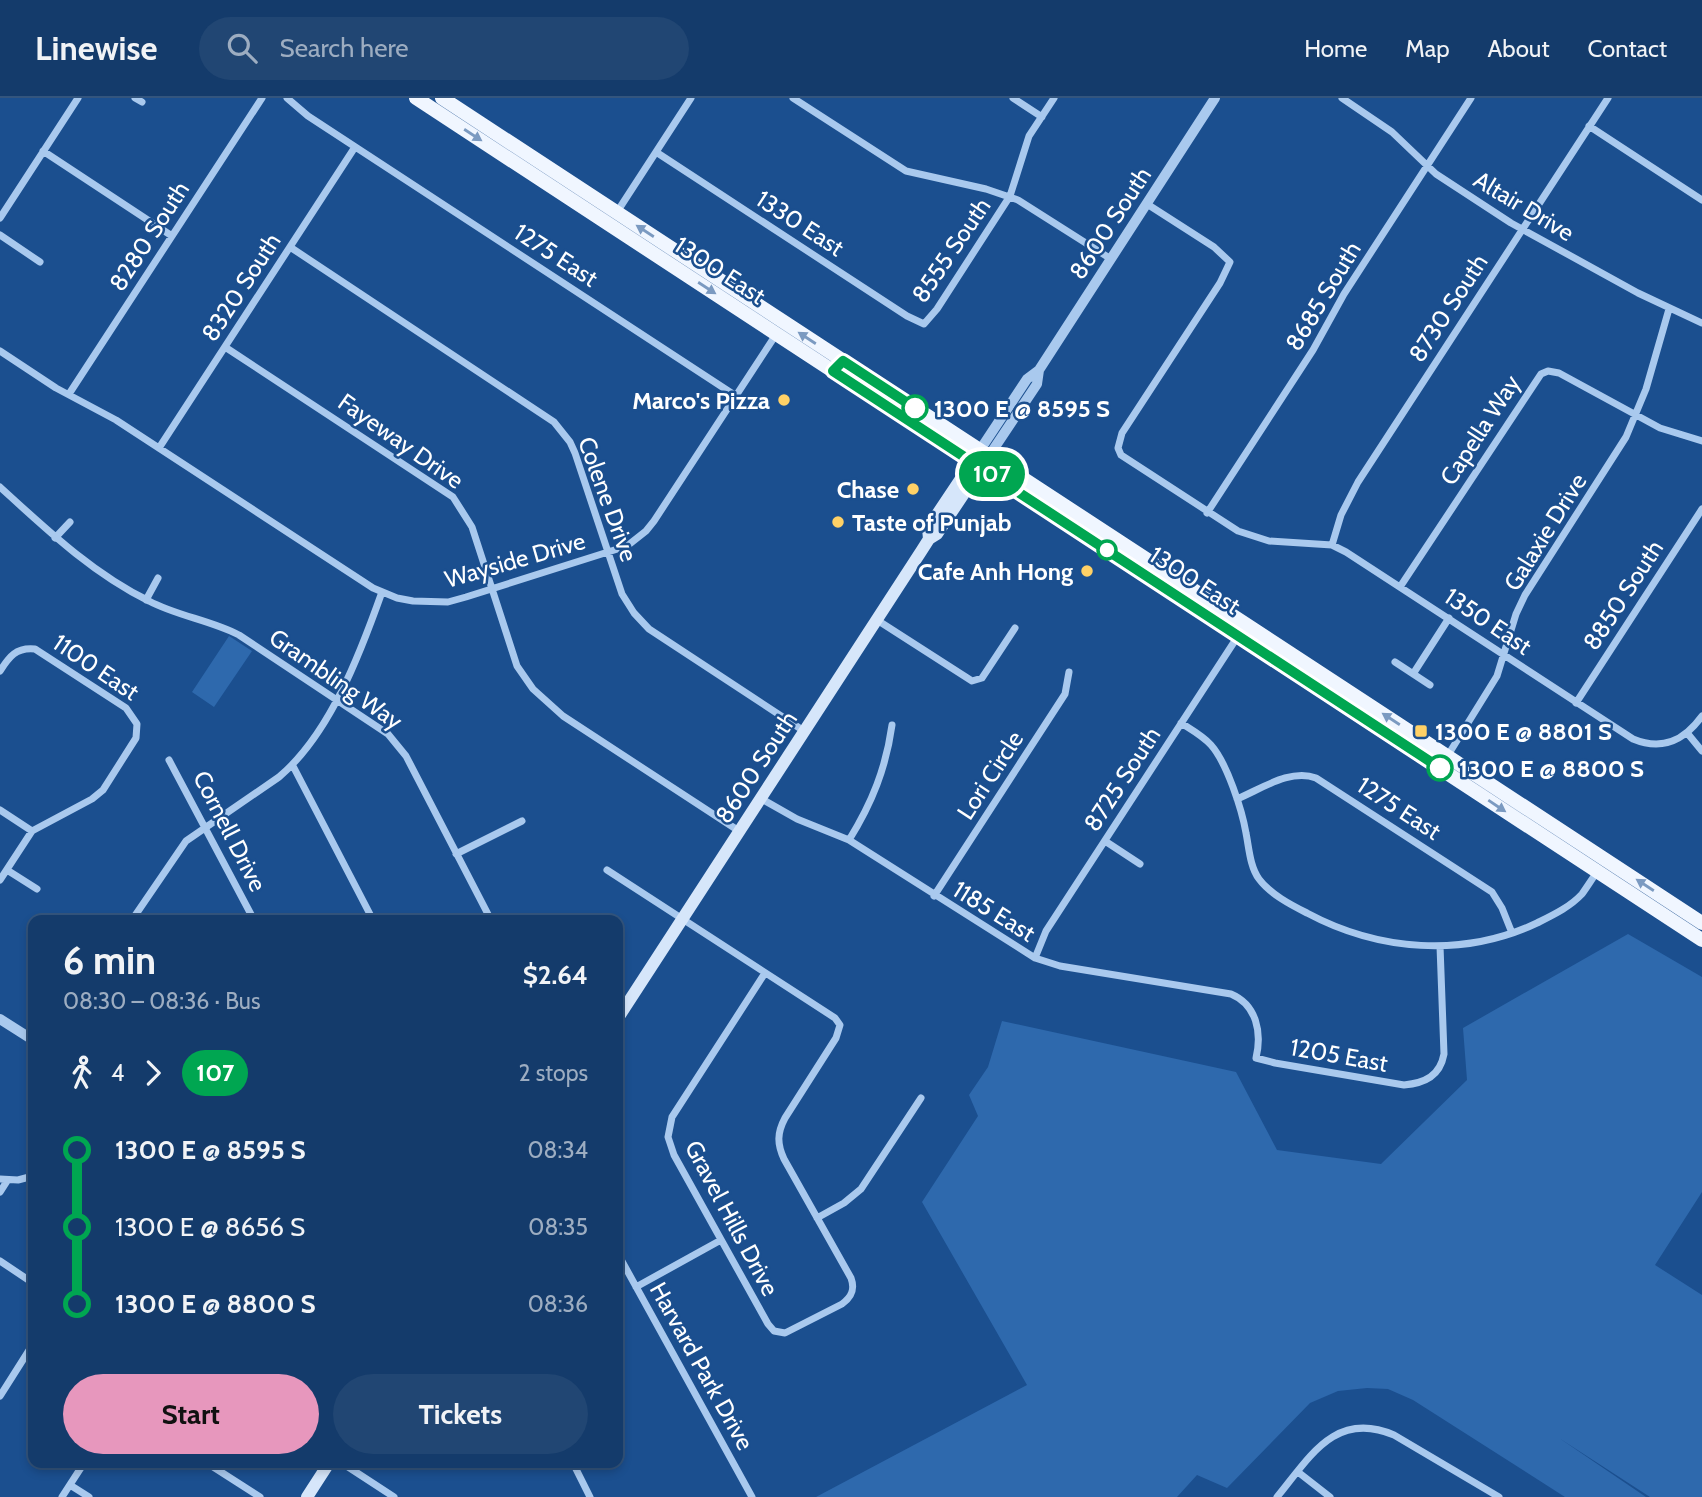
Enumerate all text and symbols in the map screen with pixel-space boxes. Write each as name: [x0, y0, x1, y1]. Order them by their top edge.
search box: [199, 17, 689, 80]
text: Linewise: [35, 28, 157, 68]
icon: search: [223, 29, 261, 67]
text: Search here: [279, 32, 409, 64]
text: Home: [1304, 34, 1367, 63]
text: Map: [1405, 34, 1450, 63]
text: About: [1488, 34, 1550, 63]
text: Contact: [1588, 34, 1667, 63]
one-way arrow: [463, 129, 483, 142]
street label: 8600 South: [1063, 161, 1157, 285]
street label: Altair Drive: [1469, 165, 1579, 247]
street label: 8280 South: [103, 176, 195, 296]
street label: 1330 East: [751, 184, 849, 262]
street label: 8555 South: [905, 192, 997, 308]
street label: 1275 East: [509, 217, 603, 293]
one-way arrow: [635, 225, 654, 238]
street label: 8320 South: [195, 227, 287, 347]
street label: 1300 East: [669, 230, 771, 310]
street label: 8685 South: [1279, 236, 1367, 356]
street label: 8730 South: [1402, 249, 1494, 367]
one-way arrow: [697, 282, 716, 295]
one-way arrow: [797, 331, 817, 344]
street label: Capella Way: [1434, 370, 1526, 490]
place label: Marco's Pizza: [632, 386, 770, 415]
street label: Fayeway Drive: [333, 387, 469, 495]
marker: Marco's Pizza: [776, 392, 792, 408]
place label: 1300 E @ 8595 S: [934, 394, 1110, 423]
marker: 1300 E @ 8595 S: [902, 395, 928, 421]
street label: Colene Drive: [572, 433, 644, 565]
line badge: 107: [952, 451, 1032, 497]
text: 107: [973, 459, 1011, 488]
street label: Galaxie Drive: [1498, 468, 1592, 596]
place label: Chase: [837, 475, 899, 504]
marker: Chase: [905, 481, 921, 497]
place label: Taste of Punjab: [852, 508, 1012, 537]
marker: Taste of Punjab: [830, 514, 846, 530]
street label: Wayside Drive: [441, 526, 589, 594]
street label: 8850 South: [1577, 535, 1669, 655]
unlabelled marker: [1097, 540, 1117, 560]
street label: 1300 East: [1144, 540, 1246, 620]
place label: Cafe Anh Hong: [918, 557, 1073, 586]
marker: Cafe Anh Hong: [1079, 563, 1095, 579]
street label: 1350 East: [1439, 581, 1537, 661]
street label: Grambling Way: [264, 622, 408, 736]
street label: 1100 East: [48, 628, 144, 706]
street label: 8600 South: [709, 705, 803, 829]
one-way arrow: [1381, 713, 1400, 726]
place label: 1300 E @ 8801 S: [1435, 717, 1612, 746]
street label: 8725 South: [1078, 721, 1166, 837]
marker: 1300 E @ 8801 S: [1413, 723, 1429, 739]
street label: Lori Circle: [951, 725, 1029, 825]
place label: 1300 E @ 8800 S: [1459, 754, 1644, 783]
marker: 1300 E @ 8800 S: [1427, 755, 1453, 781]
street label: Cornell Drive: [187, 766, 273, 896]
street label: 1275 East: [1352, 770, 1446, 846]
one-way arrow: [1488, 799, 1506, 813]
street label: 1185 East: [948, 874, 1040, 948]
one-way arrow: [1635, 879, 1655, 892]
text: 6 min: [63, 937, 156, 984]
text: $2.64: [523, 959, 588, 991]
text: 08:30 – 08:36 · Bus: [63, 987, 260, 1015]
street label: 1205 East: [1288, 1032, 1390, 1078]
icon: walk: [63, 1054, 101, 1092]
icon: forward: [134, 1054, 172, 1092]
text: 107: [196, 1058, 234, 1087]
text: 4: [111, 1059, 124, 1087]
text: 2 stops: [519, 1059, 588, 1087]
text: 1300 E @ 8595 S: [115, 1134, 306, 1166]
street label: Gravel Hills Drive: [679, 1135, 785, 1301]
text: 08:34: [527, 1136, 588, 1164]
text: 1300 E @ 8656 S: [115, 1211, 305, 1243]
text: 08:35: [528, 1213, 588, 1241]
street label: Harvard Park Drive: [644, 1277, 760, 1455]
text: 1300 E @ 8800 S: [115, 1288, 315, 1320]
text: 08:36: [528, 1290, 588, 1318]
button: Start: [63, 1374, 319, 1454]
button: Tickets: [333, 1374, 588, 1454]

